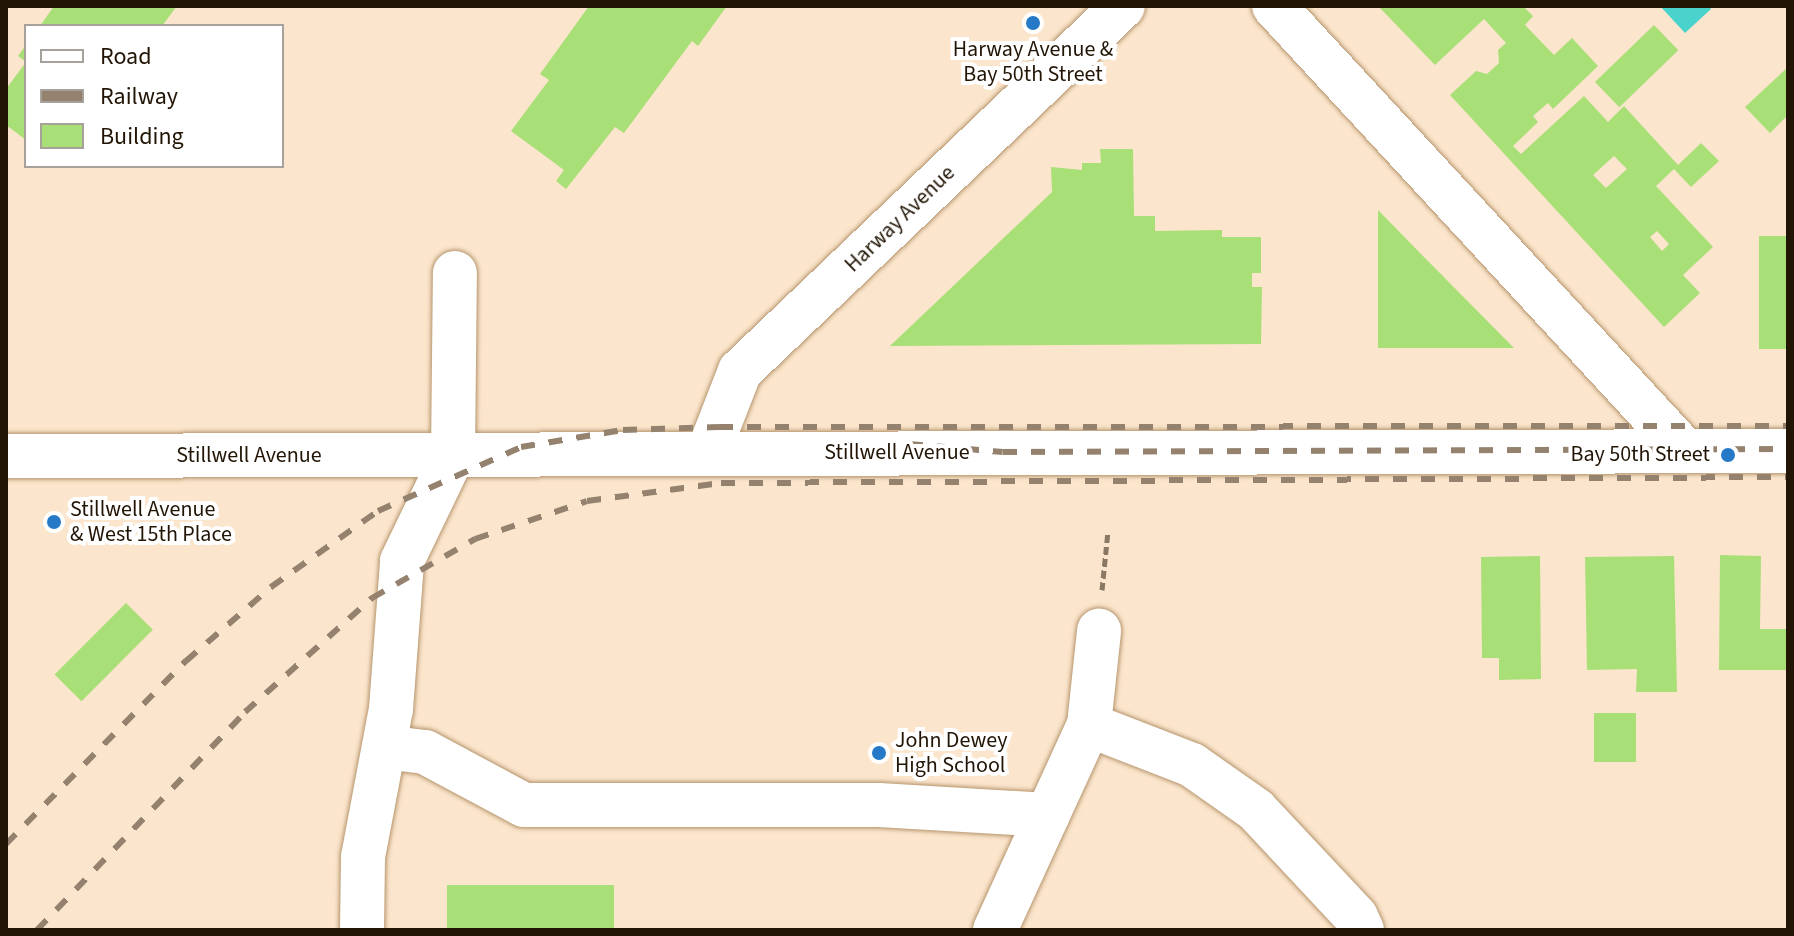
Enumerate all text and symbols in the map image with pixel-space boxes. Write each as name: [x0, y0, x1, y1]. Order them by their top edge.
marker: Harway Avenue & Bay 50th Street: [1024, 14, 1042, 32]
legend: [24, 24, 284, 168]
place label: Harway Avenue & Bay 50th Street: [953, 36, 1113, 88]
text: Road: [100, 39, 152, 74]
text: Railway: [100, 79, 178, 114]
text: Building: [100, 119, 184, 154]
street label: Harway Avenue: [840, 160, 960, 278]
street label: Stillwell Avenue: [824, 440, 970, 466]
place label: Bay 50th Street: [1571, 442, 1710, 468]
street label: Stillwell Avenue: [176, 443, 322, 469]
marker: Bay 50th Street: [1717, 444, 1739, 466]
place label: Stillwell Avenue & West 15th Place: [70, 496, 232, 548]
marker: Stillwell Avenue & West 15th Place: [45, 513, 63, 531]
place label: John Dewey High School: [895, 727, 1007, 778]
marker: John Dewey High School: [870, 744, 888, 762]

